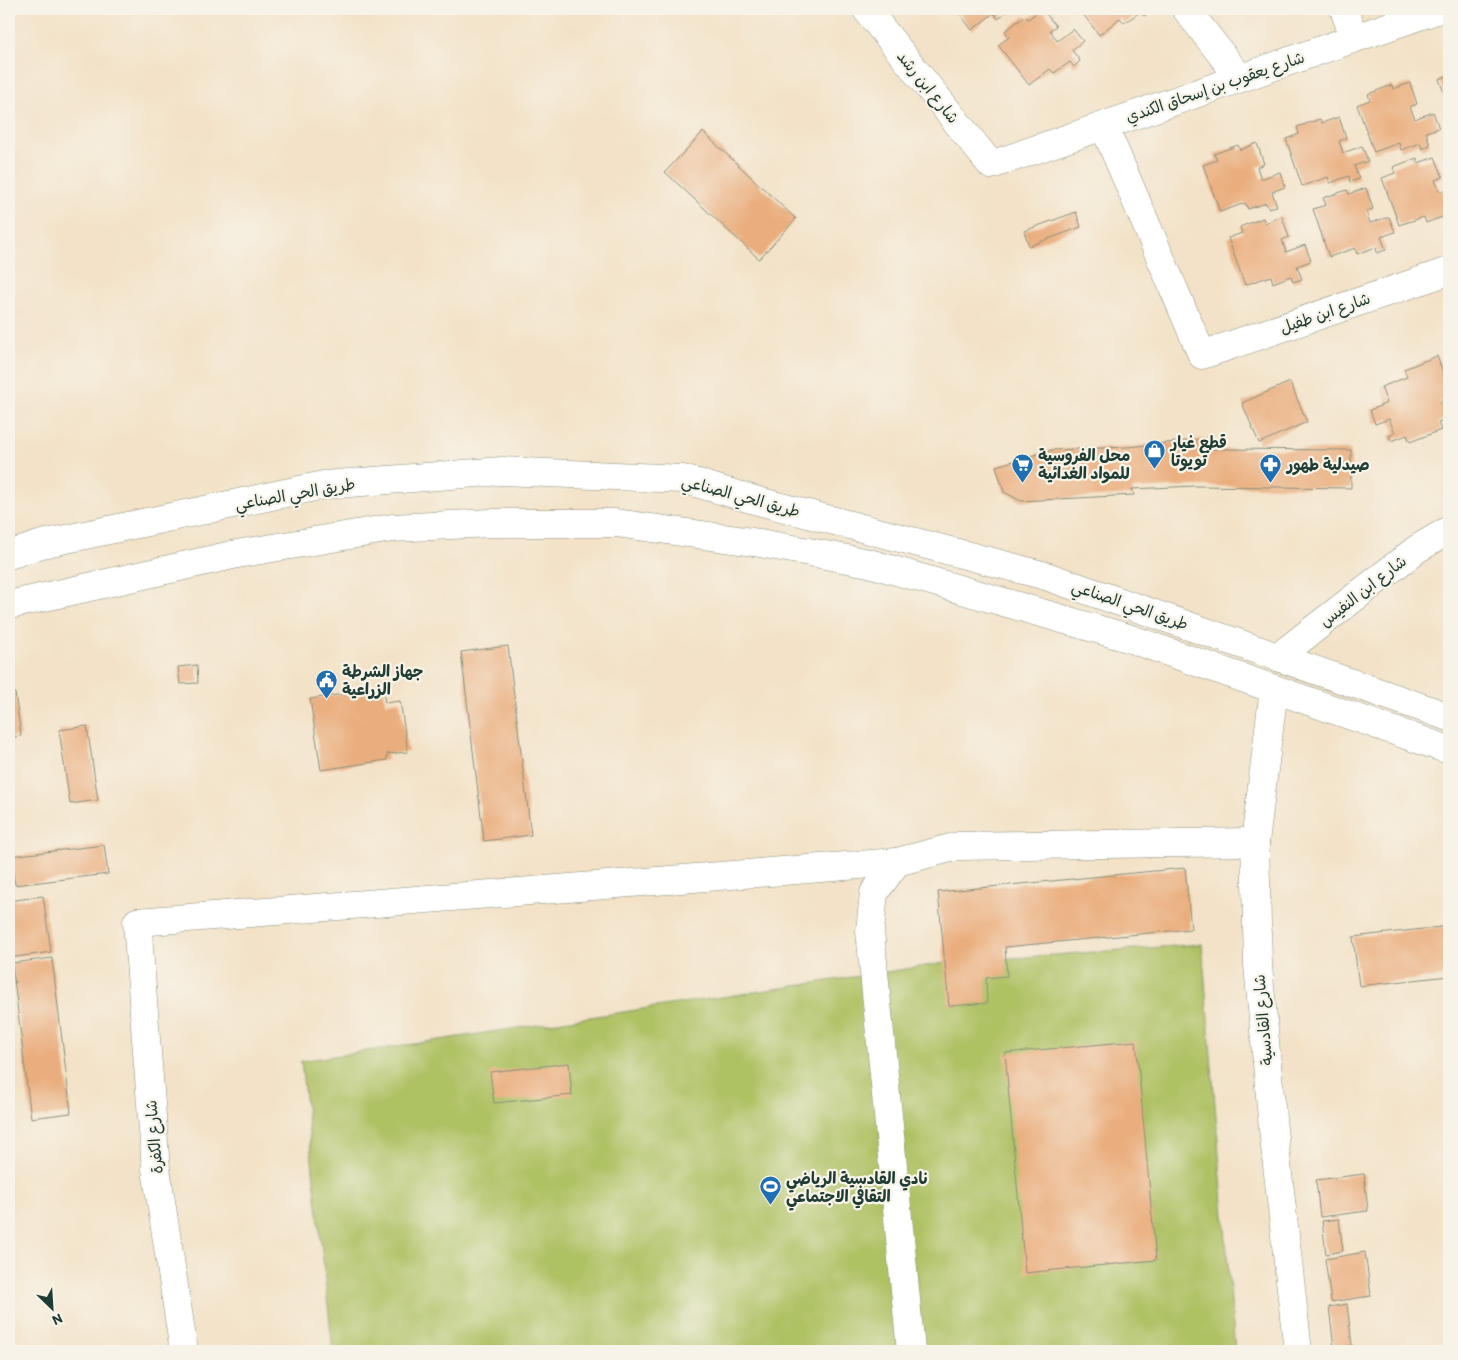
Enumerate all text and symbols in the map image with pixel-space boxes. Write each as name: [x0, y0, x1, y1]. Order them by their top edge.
street label: شارع ابن رشد: [891, 47, 963, 128]
street label: شارع يعقوب بن إسحاق الكندي: [1123, 47, 1308, 128]
street label: شارع ابن طفيل: [1277, 289, 1373, 339]
place label: قطع غيار تويوتا: [1169, 433, 1227, 471]
shop icon: قطع غيار تويوتا: [1143, 439, 1167, 470]
place label: محل الفروسية للمواد الغدائية: [1038, 446, 1130, 484]
supermarket icon: محل الفروسية للمواد الغدائية: [1010, 452, 1034, 483]
pharmacy icon: صيدلية طهور: [1259, 452, 1283, 483]
place label: صيدلية طهور: [1285, 455, 1370, 476]
street label: طريق الحي الصناعي: [678, 471, 802, 526]
street label: طريق الحي الصناعي: [233, 474, 357, 519]
street label: شارع ابن النفيس: [1316, 551, 1411, 632]
street label: طريق الحي الصناعي: [1068, 576, 1191, 639]
place label: جهاز الشرطة الزراعية: [342, 662, 423, 699]
public building icon: جهاز الشرطة الزراعية: [314, 668, 338, 699]
street label: شارع القادسية: [1250, 973, 1278, 1066]
street label: شارع الكفرة: [141, 1099, 169, 1175]
place label: نادي القادسية الرياضي التقافي الاجتماعي: [786, 1169, 928, 1211]
sports icon: نادي القادسية الرياضي التقافي الاجتماعي: [758, 1175, 782, 1206]
north arrow: [28, 1282, 78, 1332]
text: N: [49, 1310, 65, 1329]

